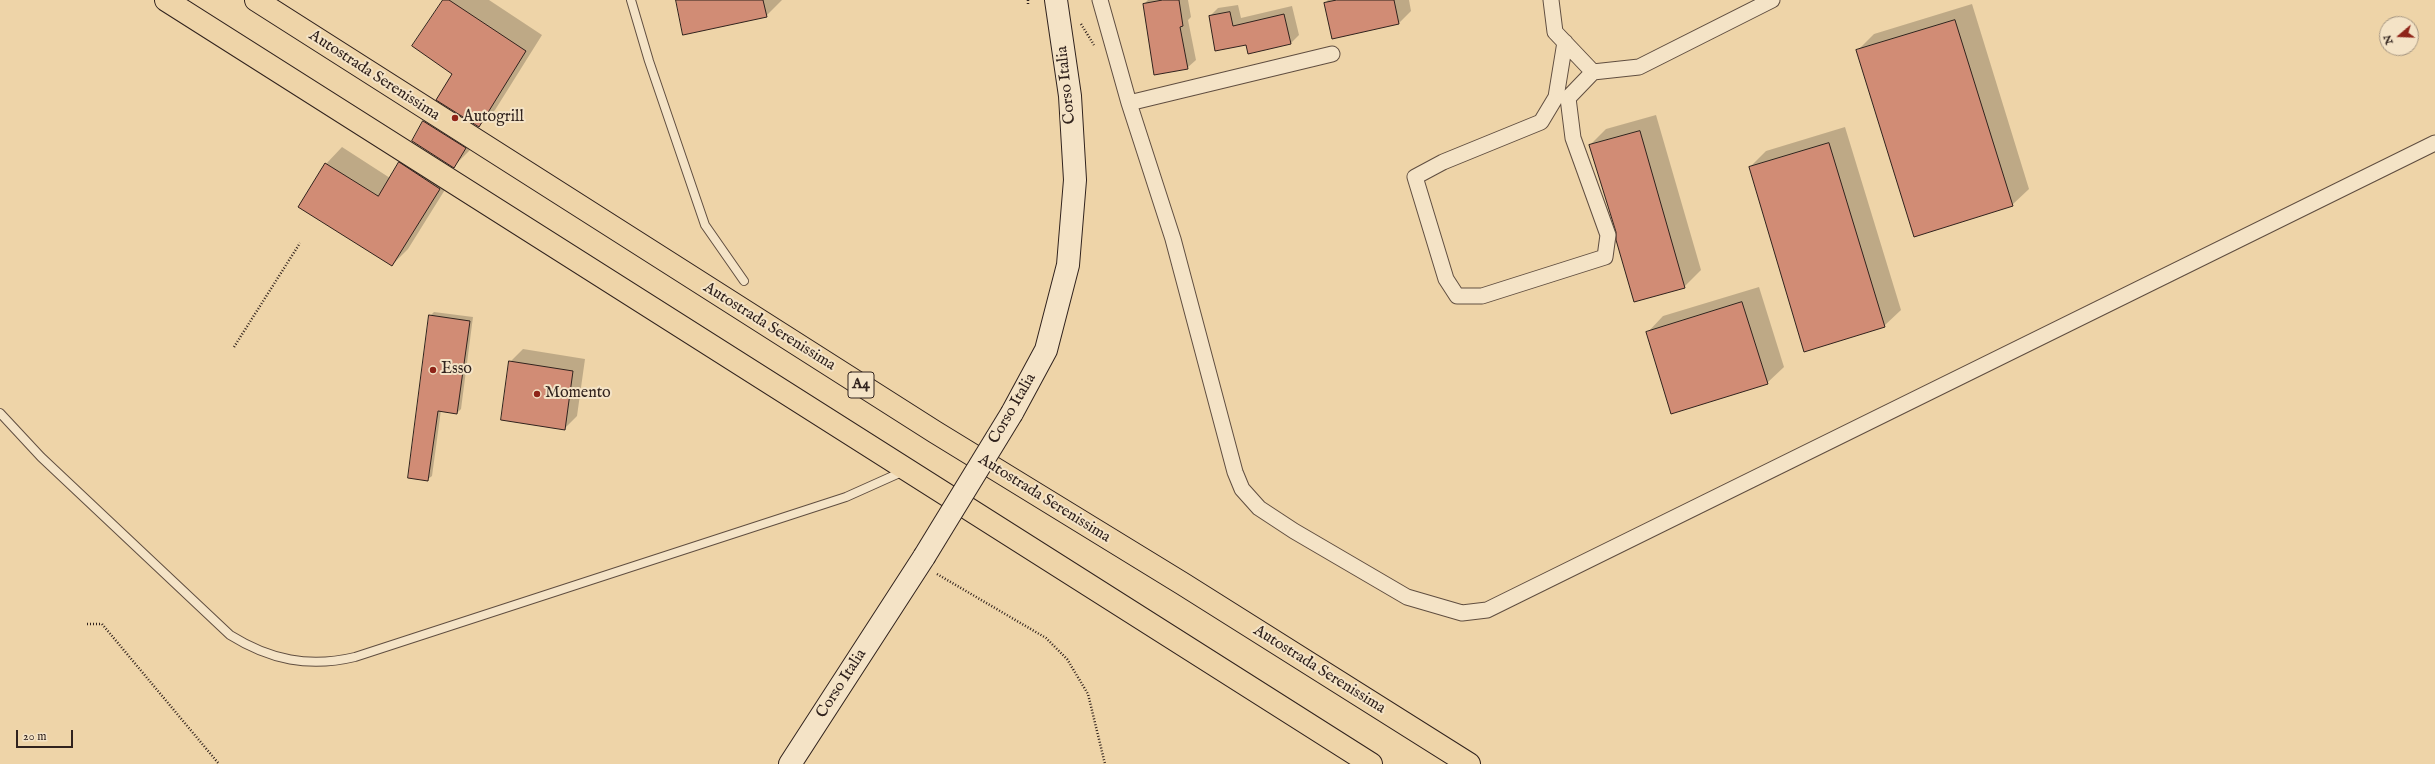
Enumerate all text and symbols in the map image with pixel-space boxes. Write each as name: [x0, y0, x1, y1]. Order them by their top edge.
north arrow: [2379, 16, 2419, 56]
street label: Autostrada Serenissima: [305, 26, 443, 126]
text: N: [2380, 33, 2397, 46]
street label: Corso Italia: [1053, 45, 1081, 125]
place label: Autogrill: [463, 108, 524, 128]
marker: Autogrill: [450, 113, 460, 123]
street label: Autostrada Serenissima: [699, 278, 839, 376]
place label: Esso: [441, 360, 472, 380]
marker: Esso: [428, 365, 438, 375]
street label: Corso Italia: [985, 370, 1041, 448]
road number: A4: [848, 372, 874, 398]
place label: Momento: [545, 384, 611, 404]
marker: Momento: [532, 389, 542, 399]
street label: Autostrada Serenissima: [974, 450, 1114, 548]
street label: Autostrada Serenissima: [1249, 621, 1389, 719]
street label: Corso Italia: [813, 646, 871, 722]
scale bar: [18, 722, 75, 748]
text: 20 m: [23, 729, 46, 744]

